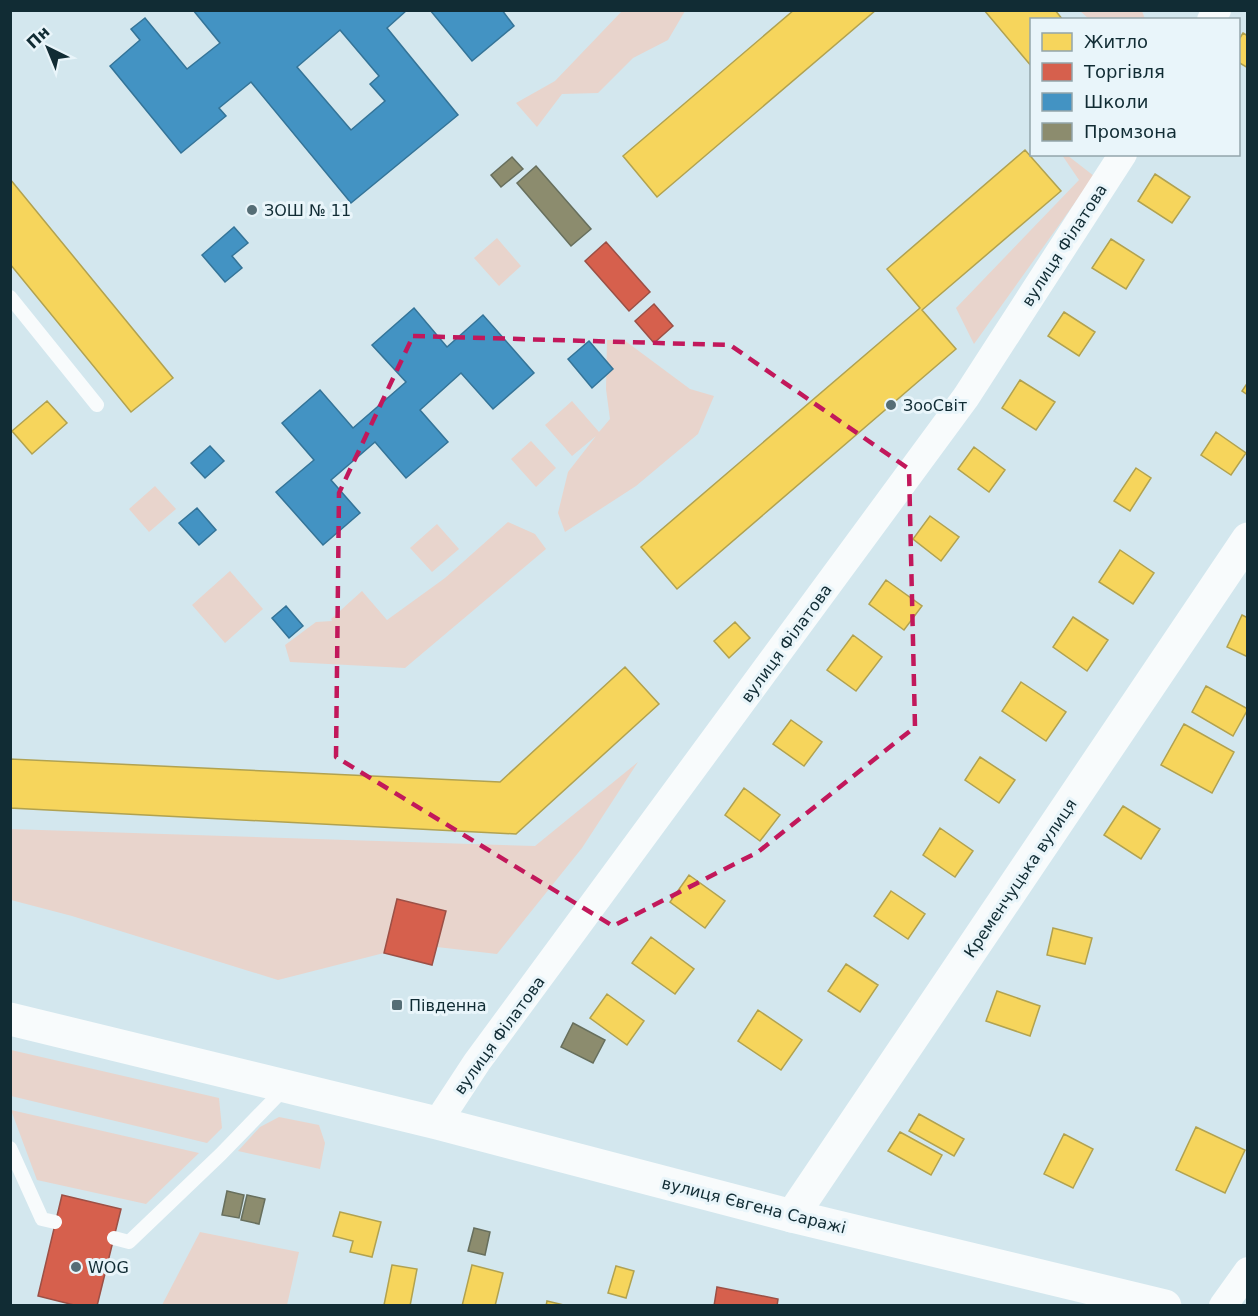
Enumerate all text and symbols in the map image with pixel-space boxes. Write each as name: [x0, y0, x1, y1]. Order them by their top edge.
north arrow: [18, 18, 78, 78]
legend: [1030, 18, 1240, 156]
text: Пн: [23, 22, 54, 53]
text: Житло: [1084, 31, 1148, 52]
text: Торгівля: [1083, 61, 1165, 82]
text: Школи: [1084, 91, 1148, 112]
text: Промзона: [1084, 121, 1177, 142]
street label: вулиця Філатова: [1018, 181, 1111, 310]
place label: ЗОШ № 11: [264, 201, 351, 220]
marker: ЗОШ № 11: [245, 203, 259, 217]
place label: ЗооСвiт: [903, 396, 967, 415]
marker: ЗооСвiт: [884, 398, 898, 412]
street label: вулиця Філатова: [737, 580, 836, 706]
street label: Кременчуцька вулиця: [960, 795, 1081, 961]
street label: вулиця Філатова: [450, 972, 549, 1098]
place label: Південна: [409, 996, 487, 1015]
marker: Південна: [390, 998, 404, 1012]
street label: вулиця Євгена Саражі: [660, 1173, 848, 1238]
place label: WOG: [88, 1258, 129, 1277]
marker: WOG: [69, 1260, 83, 1274]

